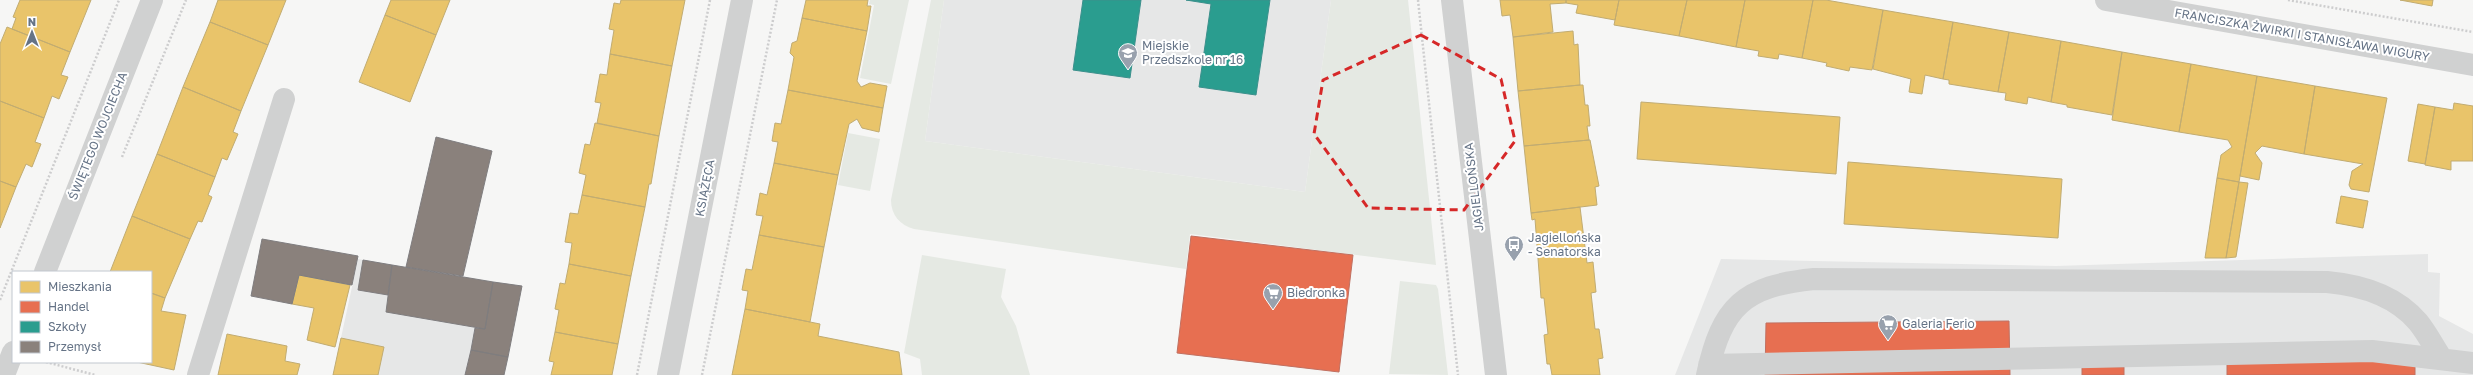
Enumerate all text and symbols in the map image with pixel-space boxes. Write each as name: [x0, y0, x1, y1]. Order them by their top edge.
street label: FRANCISZKA ŻWIRKI I STANISŁAWA WIGURY: [2173, 5, 2431, 64]
north arrow: [12, 12, 52, 52]
text: N: [28, 15, 36, 28]
place label: Miejskie Przedszkole nr 16: [1142, 38, 1243, 67]
school or university icon: Miejskie Przedszkole nr 16: [1117, 42, 1139, 70]
street label: ŚWIĘTEGO WOJCIECHA: [65, 70, 130, 202]
street label: JAGIELLOŃSKA: [1461, 142, 1486, 232]
street label: KSIĄŻĘCA: [692, 158, 717, 218]
place label: Jagiellońska - Senatorska: [1528, 230, 1601, 259]
bus stop icon: Jagiellońska - Senatorska: [1503, 234, 1525, 262]
legend: [12, 271, 152, 363]
text: Mieszkania: [48, 279, 112, 294]
supermarket icon: Biedronka: [1262, 282, 1284, 310]
place label: Biedronka: [1287, 285, 1345, 300]
text: Handel: [48, 299, 90, 314]
supermarket icon: Galeria Ferio: [1877, 313, 1899, 341]
place label: Galeria Ferio: [1902, 316, 1975, 331]
text: Szkoły: [48, 319, 87, 334]
text: Przemysł: [48, 339, 101, 354]

